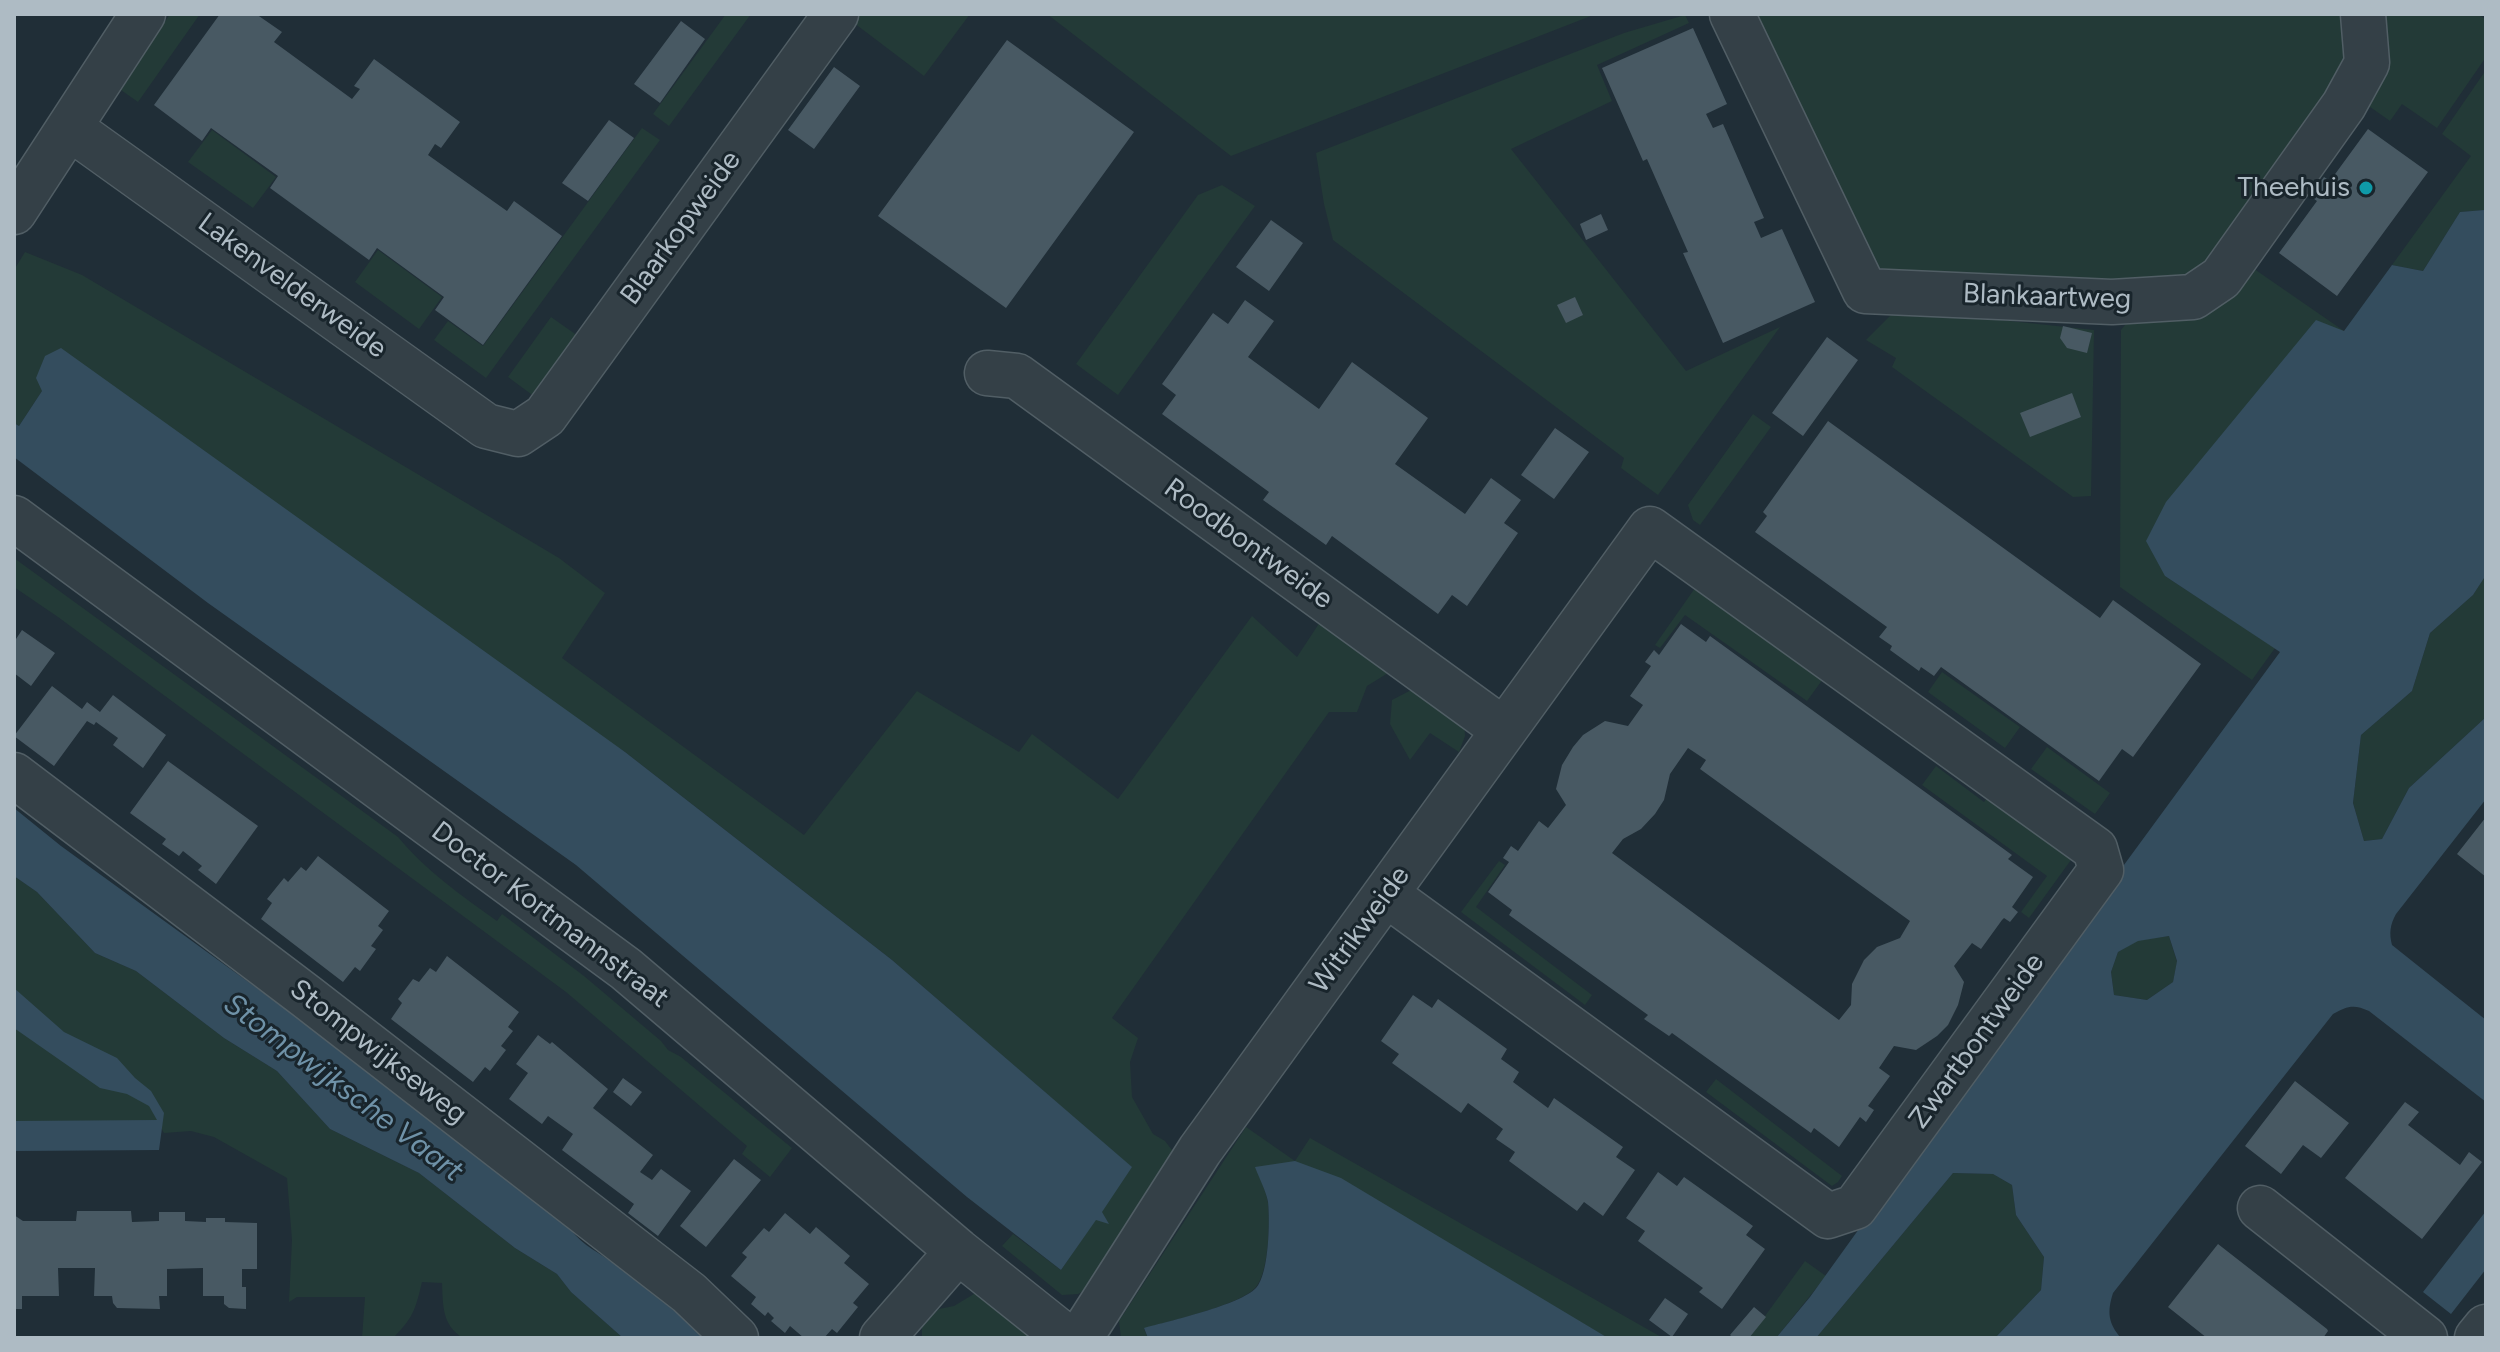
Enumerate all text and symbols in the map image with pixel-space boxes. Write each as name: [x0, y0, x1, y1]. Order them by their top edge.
street label: Blaarkopweide: [614, 144, 748, 312]
place label: Theehuis: [2238, 171, 2350, 205]
marker: Theehuis: [2357, 179, 2375, 197]
street label: Lakenvelderweide: [191, 206, 393, 366]
street label: Blankaartweg: [1962, 277, 2132, 317]
street label: Roodbontweide: [1157, 472, 1339, 616]
street label: Doctor Kortmannstraat: [425, 815, 675, 1015]
street label: Witrikweide: [1303, 860, 1417, 1000]
street label: Zwartbontweide: [1902, 947, 2052, 1135]
street label: Stompwijkseweg: [283, 973, 473, 1131]
water label: Stompwijksche Vaart: [216, 986, 470, 1190]

